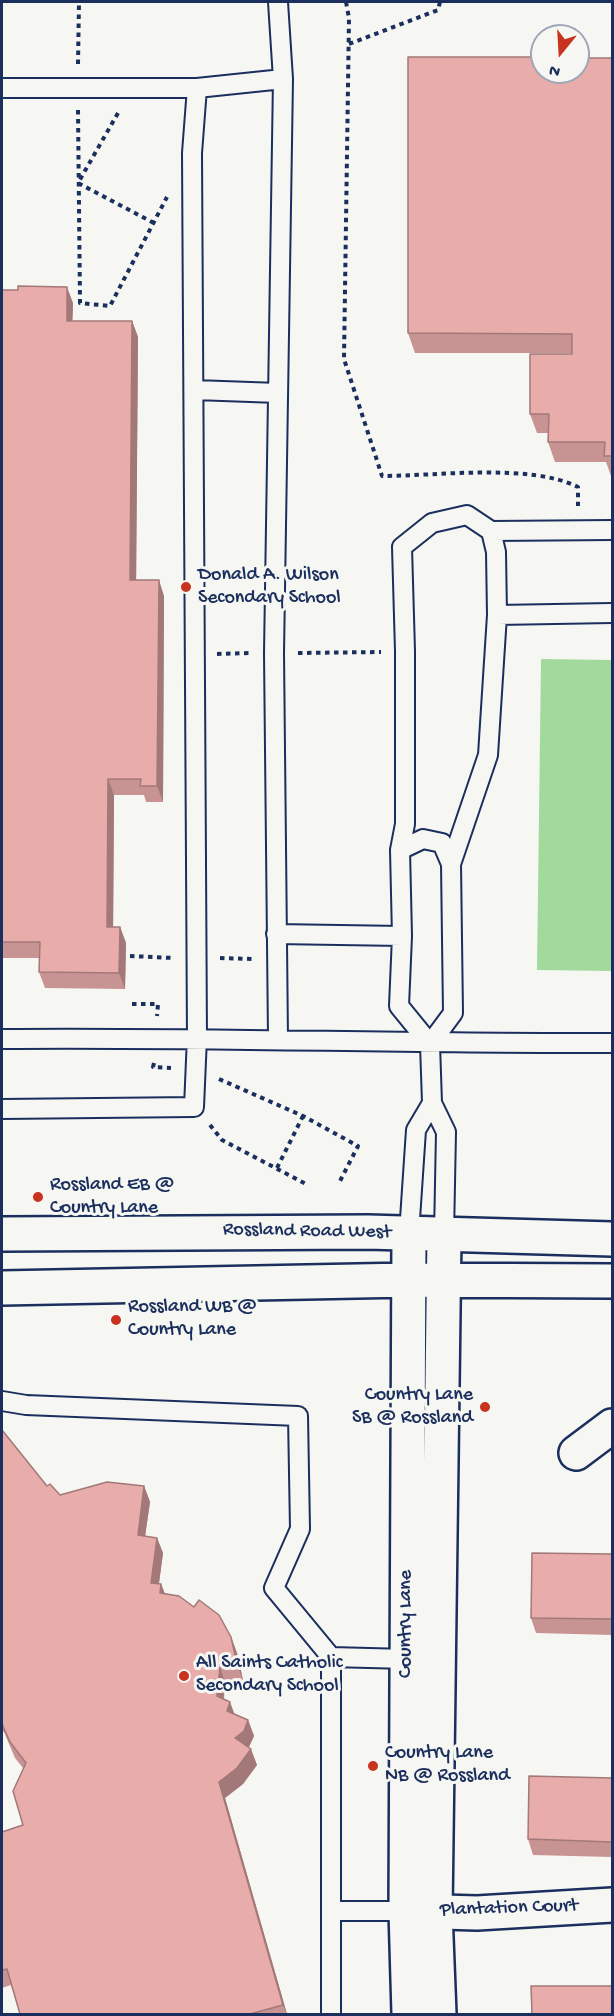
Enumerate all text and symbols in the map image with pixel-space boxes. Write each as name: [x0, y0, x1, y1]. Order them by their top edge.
north arrow: [530, 24, 590, 84]
text: N: [547, 59, 563, 80]
place label: Donald A. Wilson Secondary School: [198, 564, 341, 611]
marker: Donald A. Wilson Secondary School: [179, 580, 193, 594]
place label: Rossland EB @ Country Lane: [50, 1174, 174, 1221]
marker: Rossland EB @ Country Lane: [31, 1190, 45, 1204]
street label: Rossland Road West: [223, 1219, 391, 1245]
place label: Rossland WB @ Country Lane: [128, 1296, 257, 1343]
marker: Rossland WB @ Country Lane: [109, 1313, 123, 1327]
place label: Country Lane SB @ Rossland: [352, 1384, 473, 1431]
marker: Country Lane SB @ Rossland: [478, 1400, 492, 1414]
street label: Country Lane: [395, 1570, 419, 1678]
place label: All Saints Catholic Secondary School: [196, 1652, 343, 1699]
marker: All Saints Catholic Secondary School: [177, 1669, 191, 1683]
place label: Country Lane NB @ Rossland: [385, 1742, 510, 1789]
marker: Country Lane NB @ Rossland: [366, 1759, 380, 1773]
street label: Plantation Court: [439, 1895, 579, 1923]

